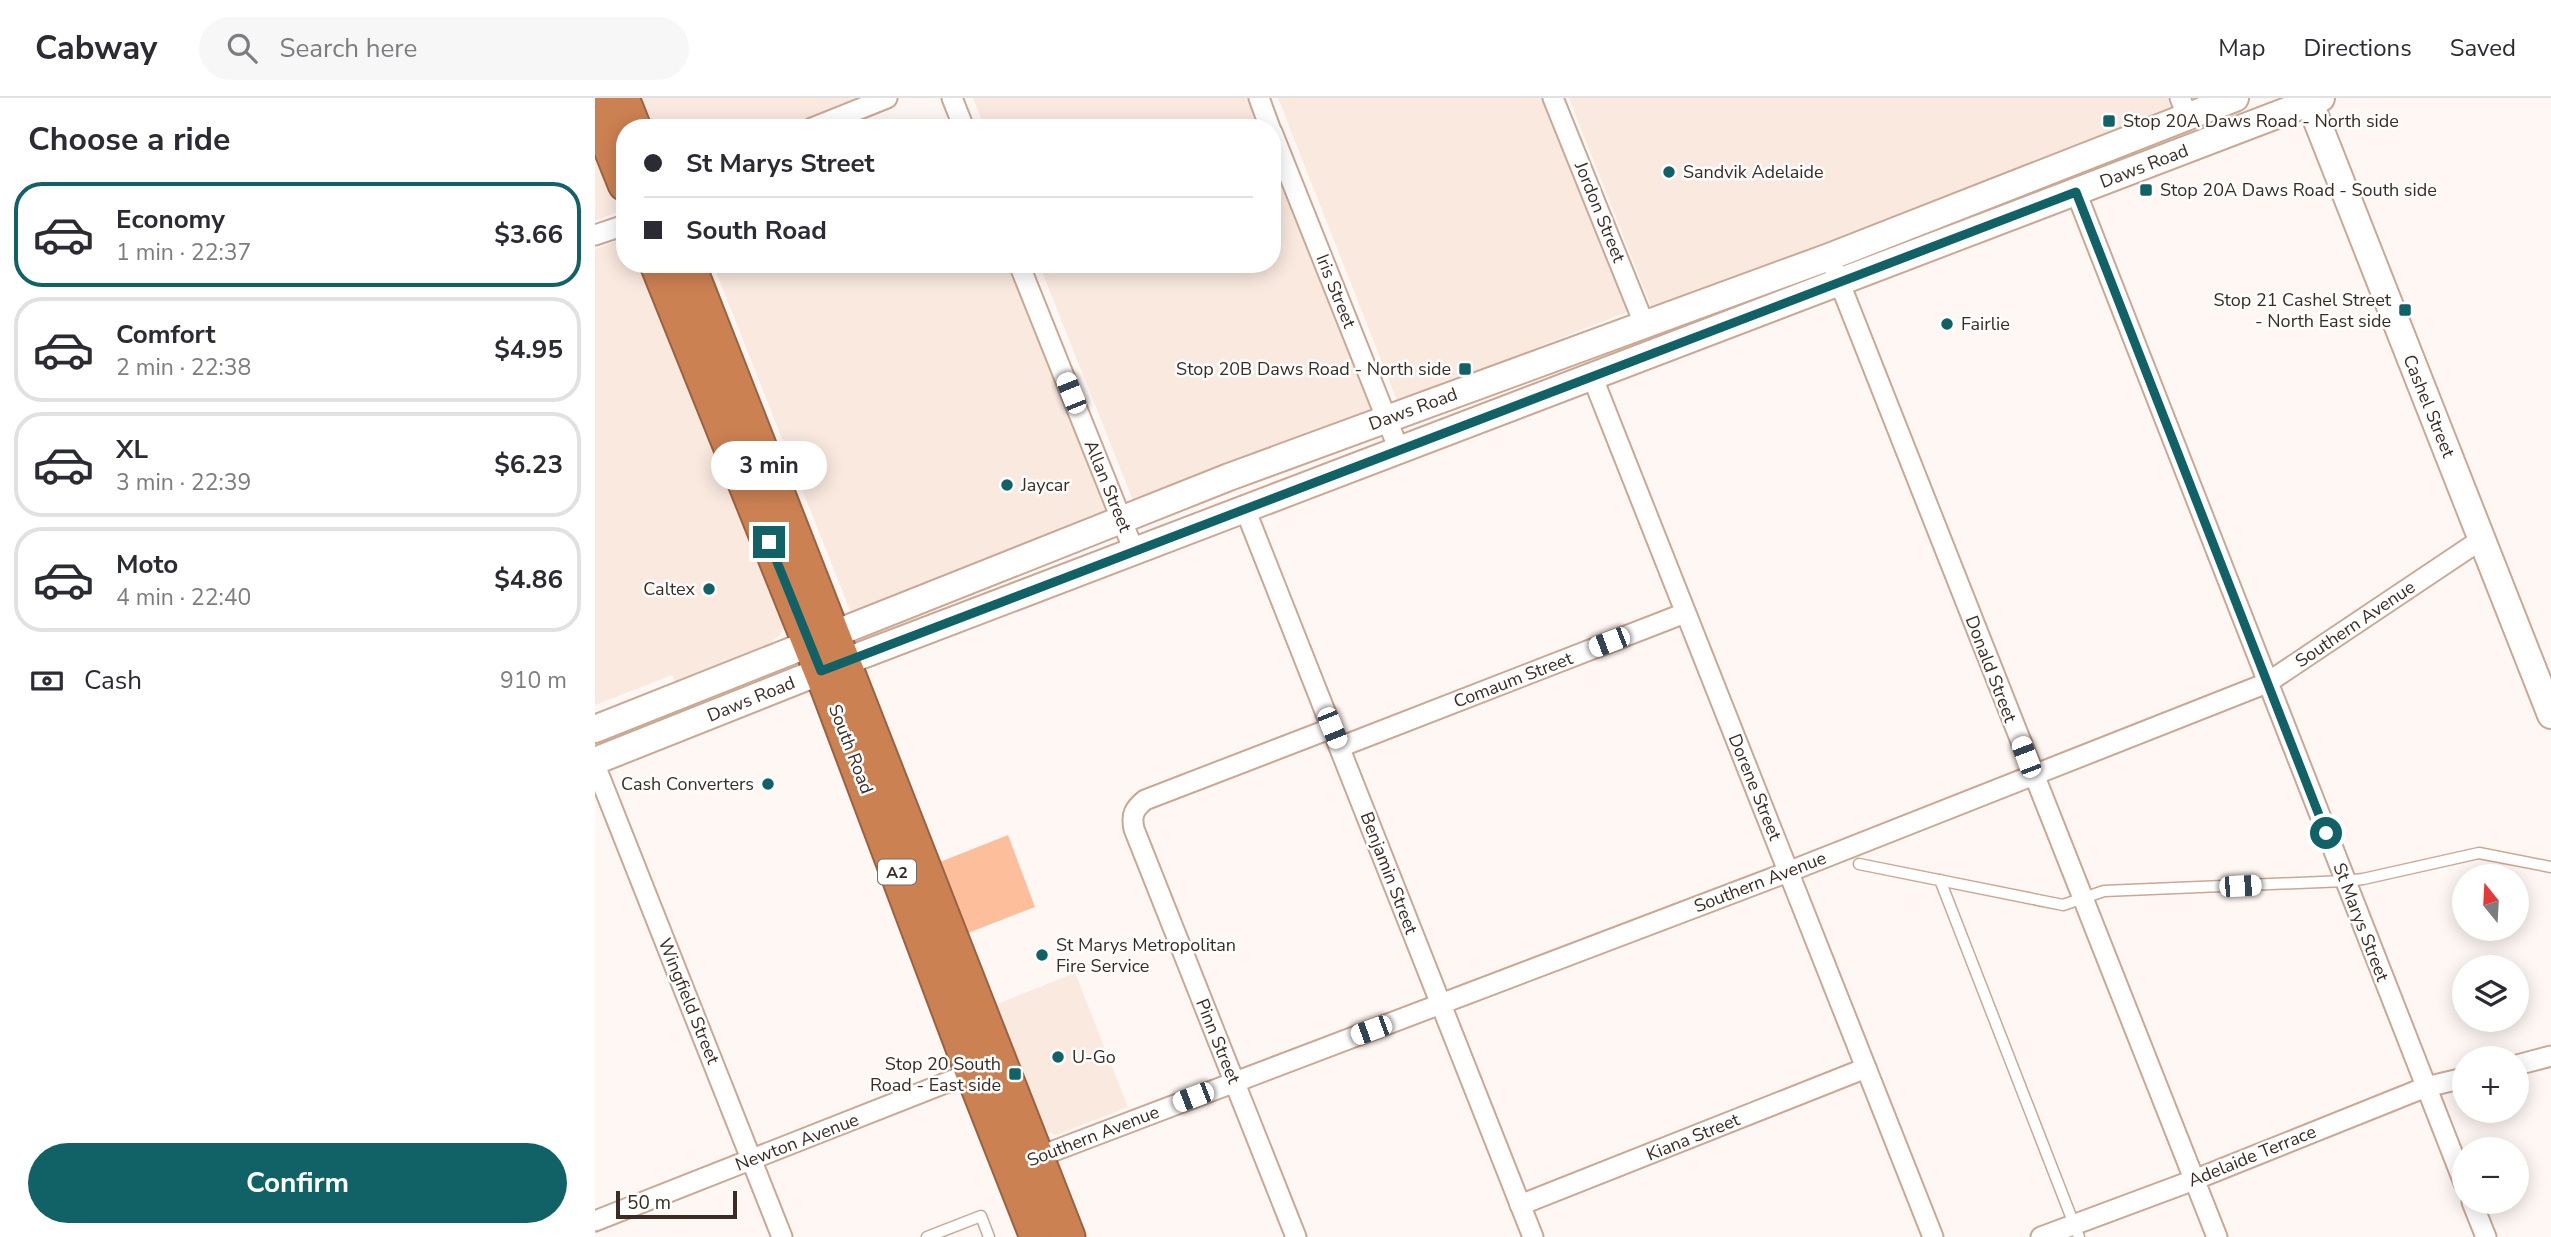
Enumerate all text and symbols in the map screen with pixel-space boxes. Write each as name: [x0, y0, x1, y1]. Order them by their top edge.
search box: [199, 17, 689, 80]
text: Cabway: [35, 26, 157, 71]
icon: search: [223, 29, 261, 67]
text: Search here: [279, 31, 417, 66]
text: Map: [2218, 32, 2265, 64]
text: Directions: [2303, 32, 2412, 64]
text: Saved: [2450, 32, 2516, 64]
place label: Stop 20A Daws Road - North side: [2123, 109, 2399, 133]
marker: Stop 20A Daws Road - North side: [2101, 113, 2117, 129]
text: Choose a ride: [28, 118, 230, 161]
street label: Daws Road: [2096, 138, 2192, 194]
text: St Marys Street: [686, 146, 875, 181]
street label: Jordon Street: [1569, 157, 1631, 267]
place label: Sandvik Adelaide: [1683, 160, 1824, 184]
marker: Sandvik Adelaide: [1661, 164, 1677, 180]
place label: Stop 20A Daws Road - South side: [2160, 178, 2437, 202]
marker: Stop 20A Daws Road - South side: [2138, 182, 2154, 198]
text: Economy: [116, 202, 225, 237]
icon: car: [32, 203, 95, 266]
text: South Road: [686, 213, 827, 248]
text: $3.66: [494, 217, 563, 252]
text: 1 min · 22:37: [116, 237, 251, 268]
street label: Iris Street: [1310, 251, 1362, 332]
place label: Stop 21 Cashel Street - North East side: [2214, 288, 2392, 333]
marker: Stop 21 Cashel Street - North East side: [2397, 302, 2413, 318]
place label: Fairlie: [1961, 312, 2010, 336]
marker: Fairlie: [1939, 316, 1955, 332]
text: Comfort: [116, 317, 216, 352]
icon: car: [32, 318, 95, 381]
text: $4.95: [494, 332, 563, 367]
street label: Cashel Street: [2397, 351, 2461, 462]
text: 2 min · 22:38: [116, 352, 251, 383]
place label: Stop 20B Daws Road - North side: [1176, 357, 1451, 381]
marker: Stop 20B Daws Road - North side: [1457, 361, 1473, 377]
car: [1054, 370, 1089, 416]
street label: Daws Road: [1365, 382, 1461, 436]
text: XL: [116, 432, 148, 467]
icon: car: [32, 433, 95, 496]
street label: Allan Street: [1079, 436, 1138, 536]
callout: 3 min: [711, 440, 827, 490]
text: $6.23: [494, 447, 563, 482]
text: 3 min: [739, 450, 799, 481]
text: 3 min · 22:39: [116, 467, 251, 498]
place label: Jaycar: [1020, 473, 1070, 497]
marker: Jaycar: [999, 477, 1015, 493]
route end: [753, 526, 785, 558]
text: Moto: [116, 547, 178, 582]
icon: car: [32, 548, 95, 611]
text: $4.86: [494, 562, 563, 597]
street label: Southern Avenue: [2290, 575, 2420, 673]
place label: Caltex: [643, 577, 696, 601]
marker: Caltex: [701, 581, 717, 597]
text: 4 min · 22:40: [116, 582, 251, 613]
street label: Donald Street: [1960, 612, 2023, 727]
car: [1586, 625, 1633, 659]
street label: Comaum Street: [1450, 646, 1577, 714]
icon: cash: [28, 662, 66, 700]
text: Cash: [84, 663, 142, 698]
text: 910 m: [500, 665, 567, 696]
street label: Daws Road: [703, 670, 799, 728]
street label: South Road: [823, 701, 879, 797]
car: [1315, 705, 1350, 751]
street label: Dorene Street: [1723, 730, 1788, 844]
car: [2009, 734, 2044, 780]
place label: Cash Converters: [621, 772, 754, 796]
marker: Cash Converters: [760, 776, 776, 792]
street label: Benjamin Street: [1355, 808, 1424, 938]
route start: [2310, 817, 2342, 849]
street label: Southern Avenue: [1690, 846, 1830, 918]
street label: St Marys Street: [2327, 859, 2395, 985]
road number: A2: [878, 860, 916, 884]
north arrow: [2452, 864, 2529, 942]
map controls: [2452, 864, 2529, 1214]
car: [2219, 874, 2262, 898]
place label: St Marys Metropolitan Fire Service: [1056, 933, 1236, 978]
street label: Wingfield Street: [653, 934, 725, 1068]
marker: St Marys Metropolitan Fire Service: [1034, 947, 1050, 963]
button: layers: [2452, 955, 2529, 1032]
street label: Pinn Street: [1190, 995, 1246, 1088]
car: [1348, 1013, 1395, 1047]
place label: U-Go: [1072, 1045, 1116, 1069]
button: +: [2452, 1046, 2529, 1123]
marker: U-Go: [1050, 1049, 1066, 1065]
place label: Stop 20 South Road - East side: [870, 1052, 1001, 1097]
marker: Stop 20 South Road - East side: [1007, 1066, 1023, 1082]
car: [1170, 1080, 1217, 1114]
street label: Southern Avenue: [1023, 1100, 1163, 1172]
street label: Newton Avenue: [732, 1107, 862, 1177]
street label: Kiana Street: [1643, 1107, 1744, 1167]
street label: Adelaide Terrace: [2184, 1119, 2320, 1193]
button: −: [2452, 1137, 2529, 1214]
button: Confirm: [28, 1143, 567, 1223]
scale bar: [616, 1188, 737, 1220]
text: 50 m: [627, 1190, 671, 1216]

